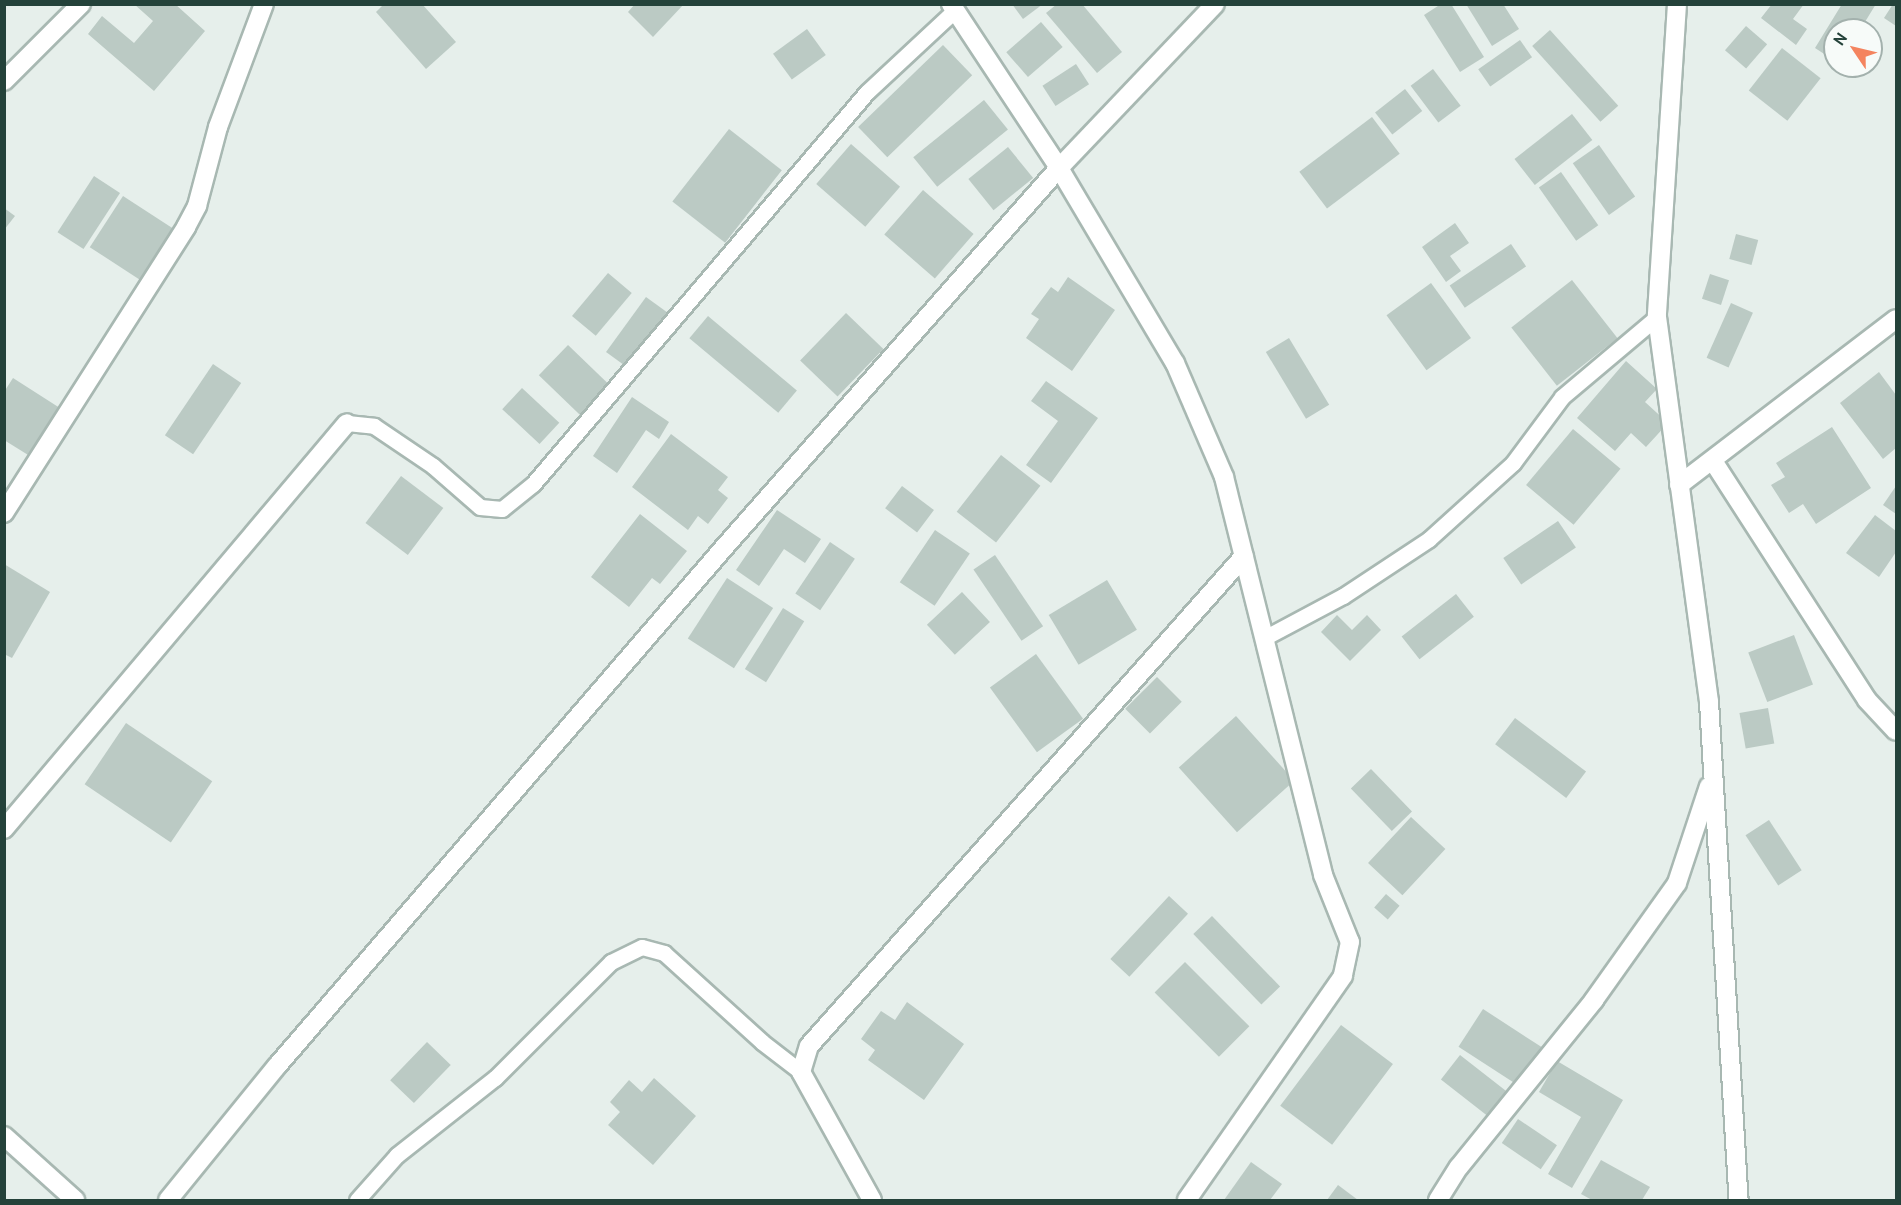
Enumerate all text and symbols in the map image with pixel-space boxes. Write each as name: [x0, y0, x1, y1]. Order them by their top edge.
north arrow: [1823, 18, 1883, 78]
text: N: [1829, 29, 1851, 49]

